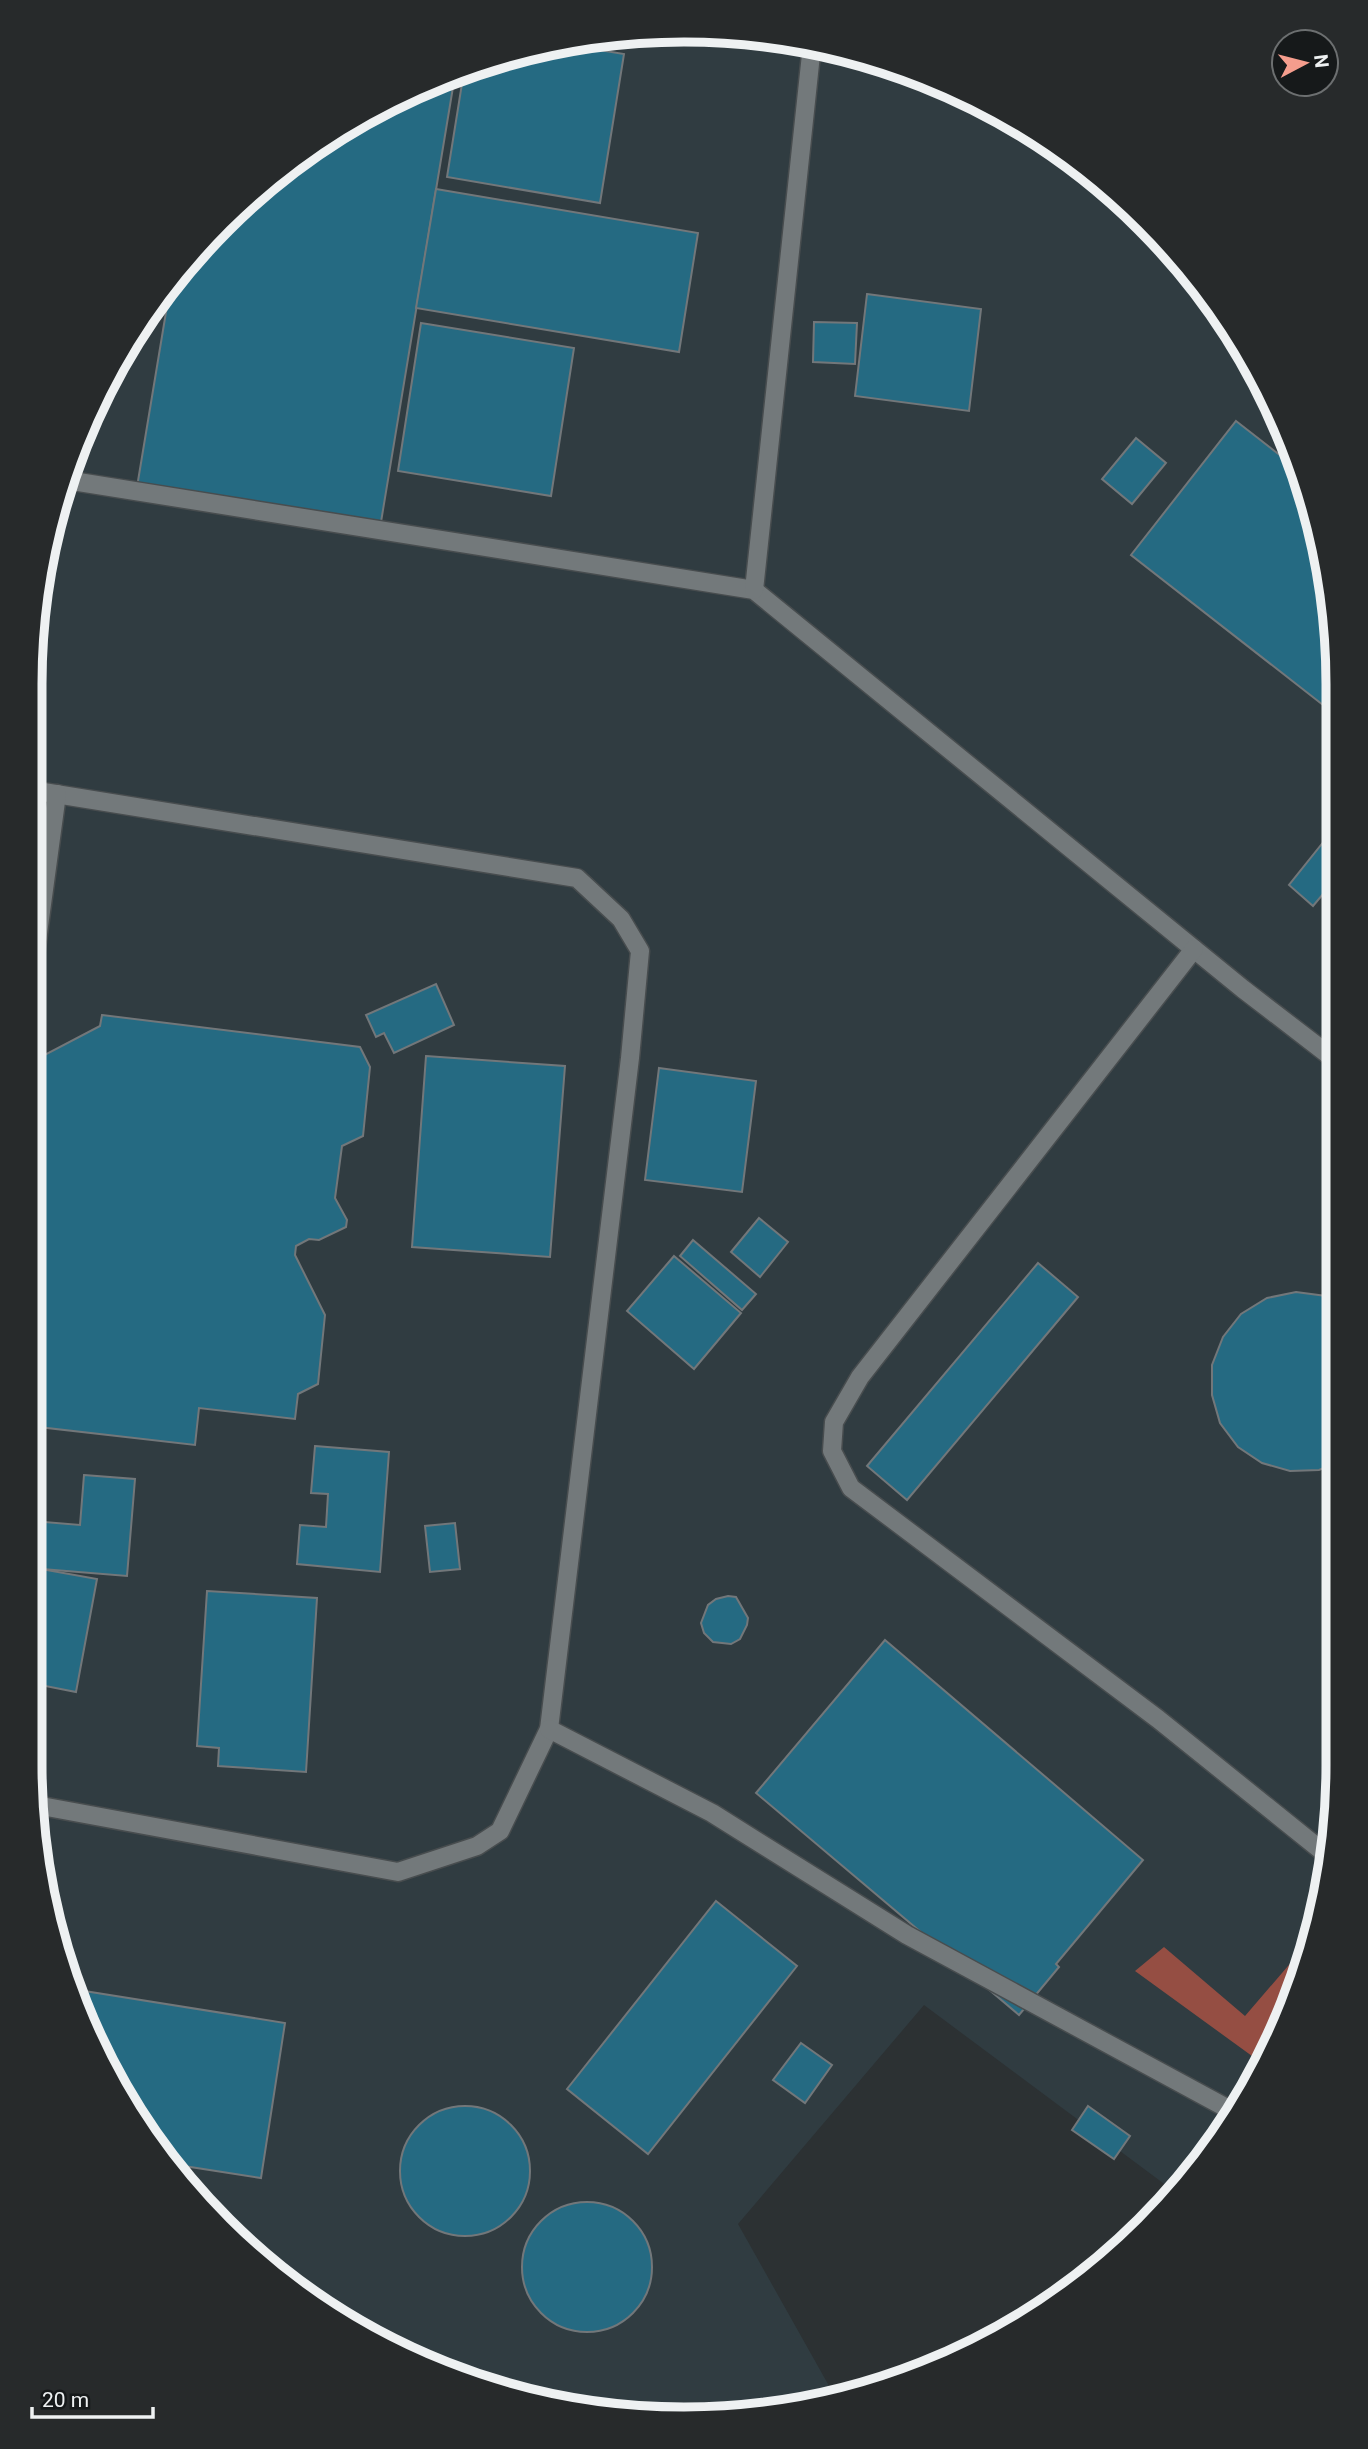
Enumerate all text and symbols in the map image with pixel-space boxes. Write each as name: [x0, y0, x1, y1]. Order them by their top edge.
north arrow: [1270, 28, 1340, 98]
text: N: [1309, 53, 1334, 69]
scale bar: [32, 2376, 152, 2420]
text: 20 m: [42, 2388, 89, 2412]

